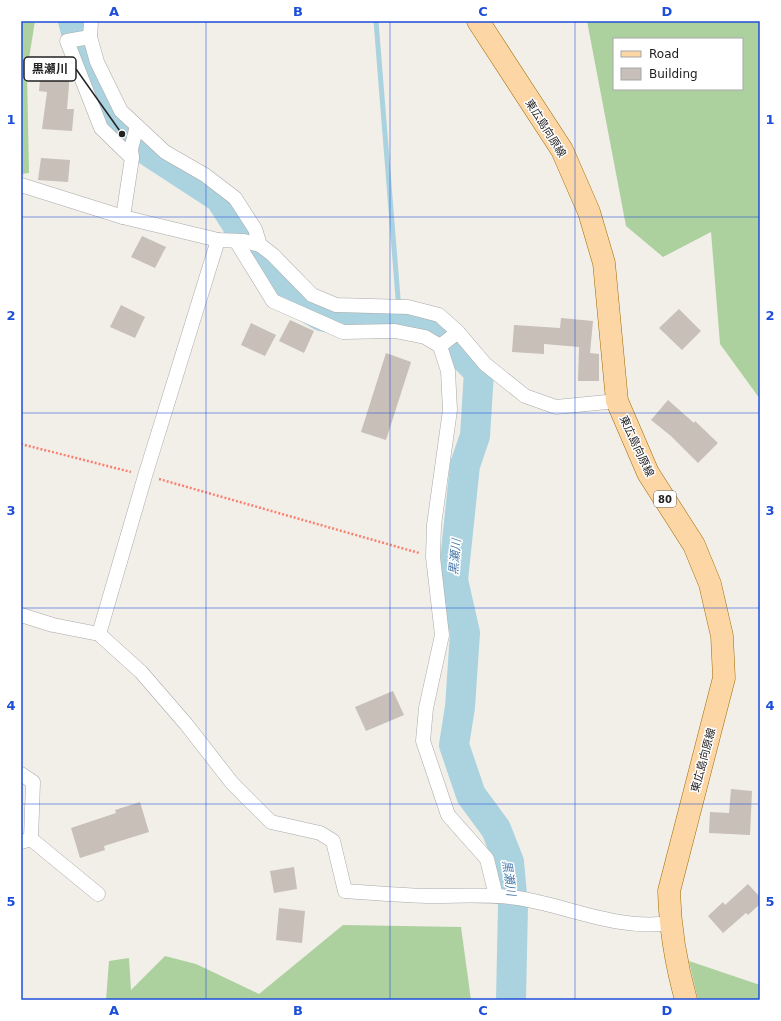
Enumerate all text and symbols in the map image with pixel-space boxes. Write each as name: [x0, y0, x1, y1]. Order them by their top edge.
text: A: [109, 4, 119, 19]
text: B: [293, 4, 303, 19]
text: C: [478, 4, 488, 19]
text: D: [662, 4, 673, 19]
legend: [613, 38, 743, 90]
text: Road: [649, 47, 679, 61]
callout: 黒瀬川: [24, 57, 76, 81]
text: 黒瀬川: [32, 62, 68, 76]
text: Building: [649, 67, 698, 81]
street label: 東広島向原線: [523, 97, 569, 160]
text: 1: [6, 112, 16, 127]
text: 1: [765, 112, 775, 127]
text: 2: [6, 308, 16, 323]
text: 2: [765, 308, 775, 323]
street label: 東広島向原線: [617, 414, 656, 479]
road number: 80: [654, 491, 676, 507]
text: 3: [6, 503, 16, 518]
text: 3: [765, 503, 775, 518]
water label: 黒瀬川: [446, 536, 464, 576]
text: 4: [6, 698, 16, 713]
text: 4: [765, 698, 775, 713]
street label: 東広島向原線: [689, 727, 718, 794]
water label: 黒瀬川: [500, 859, 519, 899]
text: 5: [6, 894, 16, 909]
text: 5: [765, 894, 775, 909]
text: A: [109, 1003, 119, 1018]
text: B: [293, 1003, 303, 1018]
text: C: [478, 1003, 488, 1018]
text: D: [662, 1003, 673, 1018]

